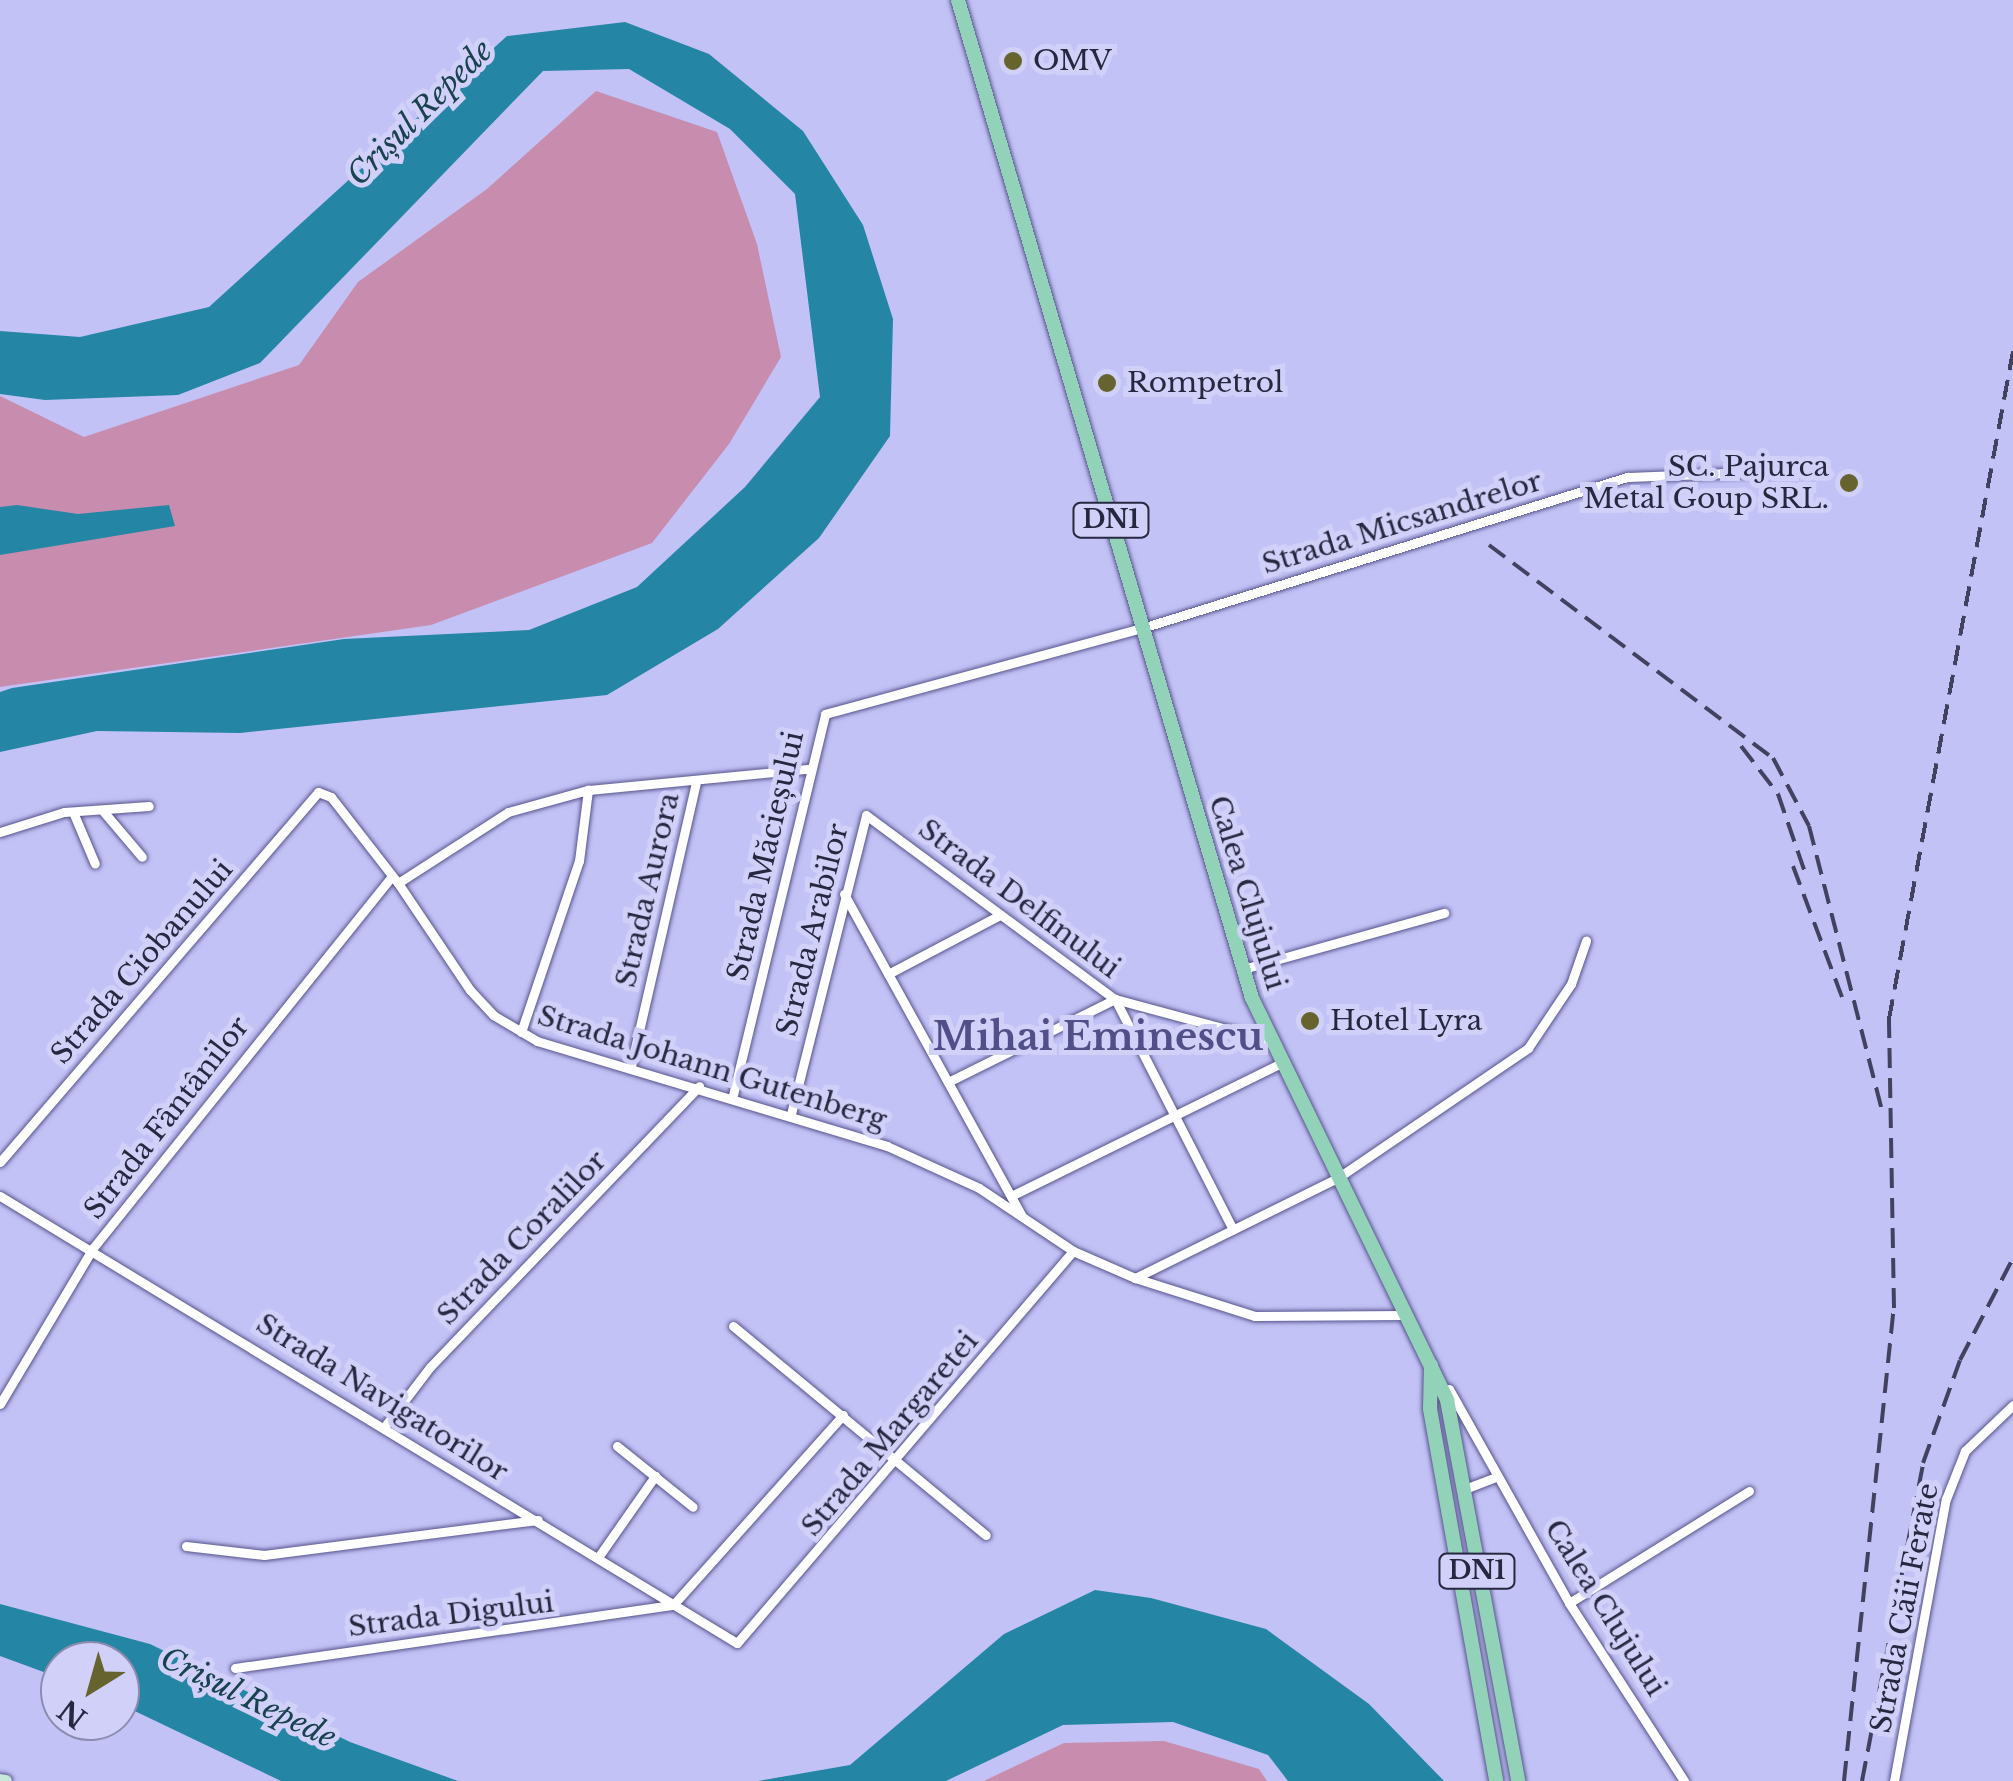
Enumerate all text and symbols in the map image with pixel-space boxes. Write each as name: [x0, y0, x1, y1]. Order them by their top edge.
water label: Crișul Repede: [340, 33, 500, 193]
place label: OMV: [1033, 44, 1112, 78]
marker: OMV: [1002, 50, 1024, 72]
place label: Rompetrol: [1127, 366, 1283, 400]
marker: Rompetrol: [1096, 372, 1118, 394]
place label: SC. Pajurca Metal Goup SRL.: [1584, 450, 1829, 516]
street label: Strada Micsandrelor: [1258, 464, 1546, 582]
marker: SC. Pajurca Metal Goup SRL.: [1838, 472, 1860, 494]
road number: DN1: [1071, 500, 1151, 540]
street label: Strada Măcieșului: [721, 728, 811, 984]
street label: Strada Aurora: [609, 789, 687, 991]
street label: Calea Clujului: [1201, 792, 1293, 994]
street label: Strada Delfinului: [912, 812, 1126, 986]
street label: Strada Arabilor: [770, 820, 856, 1040]
street label: Strada Ciobanului: [44, 853, 240, 1071]
street label: Strada Johann Gutenberg: [533, 999, 891, 1137]
place label: Hotel Lyra: [1330, 1004, 1482, 1038]
street label: Strada Fântânilor: [77, 1010, 257, 1226]
marker: Hotel Lyra: [1299, 1010, 1321, 1032]
district label: Mihai Eminescu: [933, 1014, 1263, 1060]
street label: Strada Coralilor: [430, 1144, 614, 1332]
street label: Strada Navigatorilor: [250, 1307, 514, 1489]
street label: Strada Margaretei: [795, 1325, 985, 1543]
street label: Strada Căii Ferate: [1864, 1480, 1946, 1736]
street label: Calea Clujului: [1537, 1514, 1673, 1702]
road number: DN1: [1437, 1551, 1517, 1591]
street label: Strada Digului: [346, 1586, 556, 1644]
water label: Crișul Repede: [154, 1640, 342, 1756]
north arrow: [40, 1641, 140, 1741]
text: N: [52, 1692, 94, 1736]

